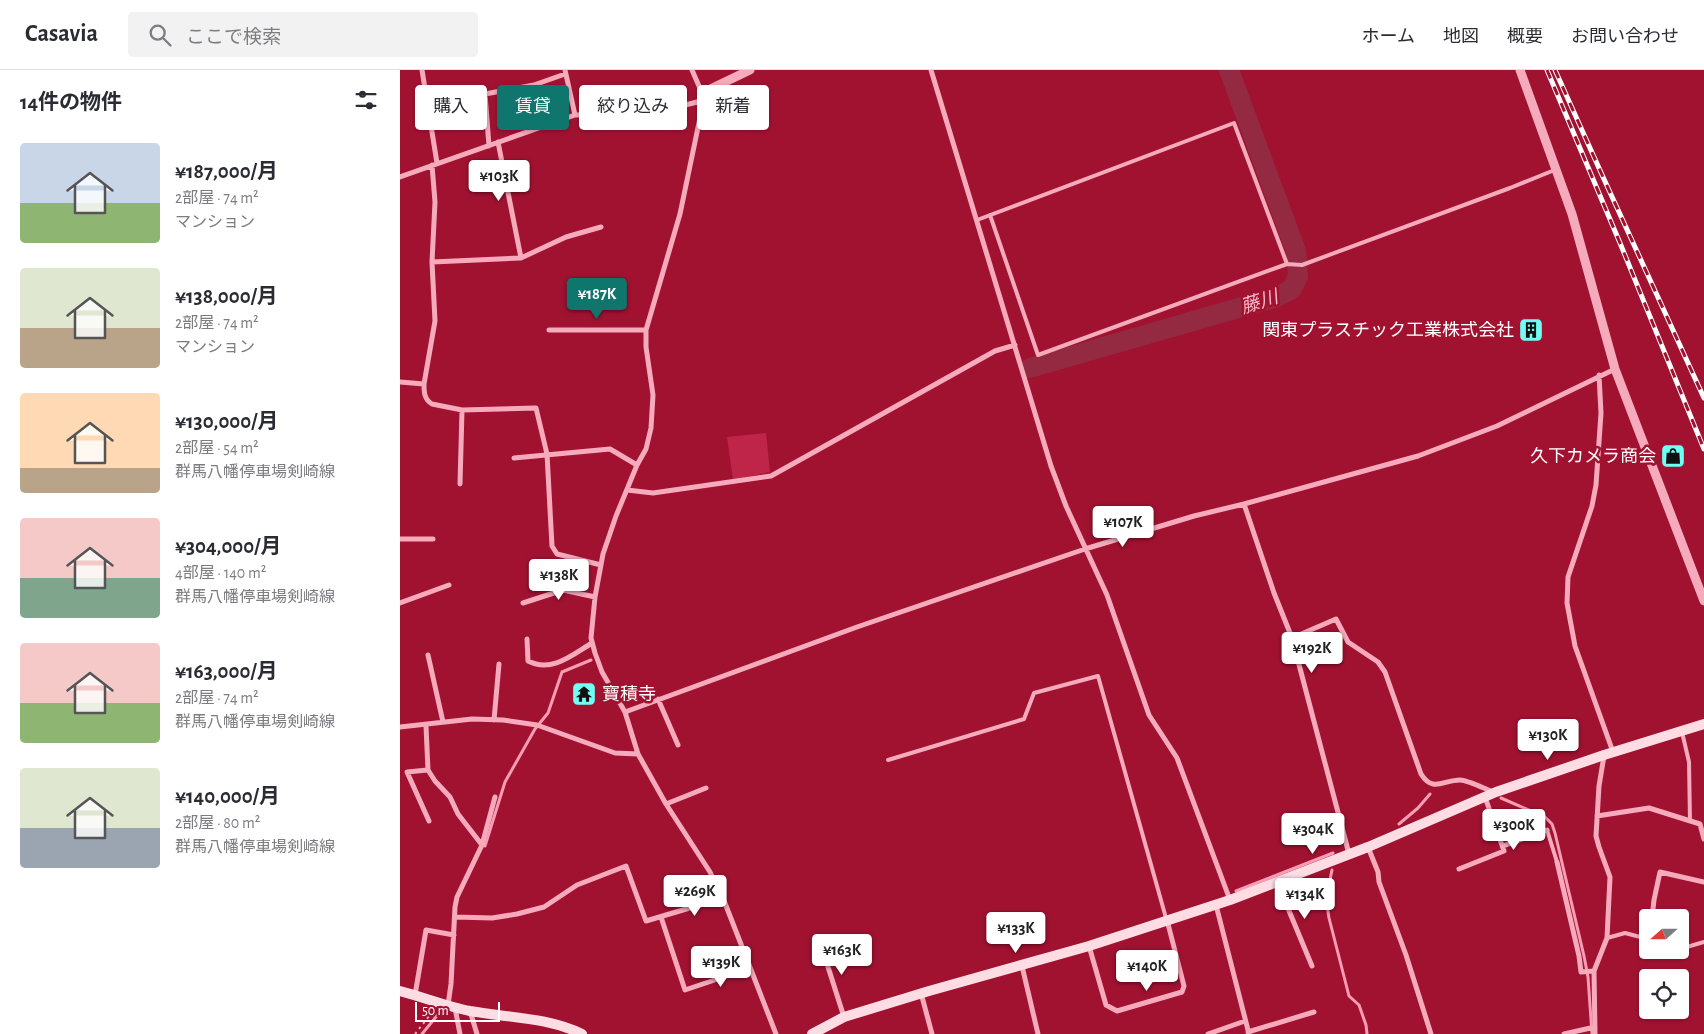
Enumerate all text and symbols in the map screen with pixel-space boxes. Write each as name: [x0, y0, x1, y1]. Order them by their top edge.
search box: [128, 12, 478, 57]
icon: search: [146, 21, 174, 49]
text: Casavia: [25, 22, 98, 46]
text: ここで検索: [186, 28, 281, 47]
text: ホーム: [1362, 28, 1415, 46]
text: 地図: [1443, 28, 1479, 46]
text: 概要: [1507, 28, 1543, 46]
text: お問い合わせ: [1571, 28, 1679, 46]
chip: 購入: [415, 85, 487, 130]
chip: 賃貸: [497, 85, 569, 130]
chip: 絞り込み: [579, 85, 687, 130]
chip: 新着: [697, 85, 769, 130]
icon: filters: [352, 86, 380, 114]
text: 14件の物件: [20, 92, 122, 113]
pin: ¥103K: [464, 160, 534, 202]
text: ¥187,000/月: [175, 161, 278, 182]
icon: home: [60, 163, 120, 223]
text: ¥103K: [480, 168, 518, 184]
text: 2部屋 · 74 m²: [175, 190, 259, 206]
text: マンション: [175, 214, 255, 230]
pin: ¥187K: [562, 278, 632, 320]
text: ¥138,000/月: [175, 286, 278, 307]
text: ¥187K: [578, 286, 616, 302]
water label: 藤川: [1238, 286, 1282, 317]
icon: home: [60, 288, 120, 348]
text: 2部屋 · 74 m²: [175, 315, 259, 331]
building icon: 関東プラスチック工業株式会社: [1518, 317, 1544, 343]
place label: 関東プラスチック工業株式会社: [1262, 321, 1514, 340]
text: マンション: [175, 339, 255, 355]
text: ¥130,000/月: [175, 411, 278, 432]
icon: home: [60, 413, 120, 473]
text: 2部屋 · 54 m²: [175, 440, 259, 456]
shop icon: 久下カメラ商会: [1660, 443, 1686, 469]
place label: 久下カメラ商会: [1530, 446, 1656, 466]
text: 群馬八幡停車場剣崎線: [175, 464, 335, 480]
pin: ¥107K: [1088, 506, 1158, 548]
text: ¥107K: [1104, 514, 1142, 530]
text: ¥304,000/月: [175, 536, 281, 557]
icon: home: [60, 538, 120, 598]
pin: ¥138K: [524, 558, 594, 601]
text: 4部屋 · 140 m²: [175, 565, 266, 581]
text: ¥138K: [540, 567, 578, 583]
text: 群馬八幡停車場剣崎線: [175, 589, 335, 605]
pin: ¥192K: [1277, 632, 1347, 674]
text: ¥192K: [1293, 640, 1331, 656]
text: ¥163,000/月: [175, 661, 277, 682]
icon: home: [60, 663, 120, 723]
temple icon: 寶積寺: [571, 681, 597, 707]
place label: 寶積寺: [602, 685, 656, 704]
text: 2部屋 · 74 m²: [175, 690, 259, 706]
text: 群馬八幡停車場剣崎線: [175, 714, 335, 730]
pin: ¥130K: [1513, 718, 1583, 761]
text: ¥130K: [1529, 727, 1567, 743]
text: ¥140,000/月: [175, 786, 280, 807]
icon: home: [60, 788, 120, 848]
pin: ¥300K: [1479, 808, 1549, 851]
pin: ¥304K: [1278, 812, 1348, 855]
text: 2部屋 · 80 m²: [175, 815, 260, 831]
text: ¥300K: [1493, 817, 1535, 833]
text: ¥304K: [1292, 821, 1334, 837]
text: 群馬八幡停車場剣崎線: [175, 839, 335, 855]
pin: ¥269K: [660, 874, 730, 917]
pin: ¥134K: [1270, 878, 1340, 920]
text: ¥269K: [675, 883, 715, 899]
text: ¥134K: [1286, 886, 1324, 902]
north arrow: [1639, 909, 1689, 959]
map controls: [1639, 909, 1689, 1019]
pin: ¥133K: [981, 912, 1051, 954]
text: ¥133K: [997, 920, 1035, 936]
pin: ¥163K: [807, 934, 877, 976]
text: ¥163K: [823, 942, 861, 958]
pin: ¥139K: [686, 946, 756, 988]
pin: ¥140K: [1112, 950, 1182, 992]
text: ¥139K: [702, 954, 740, 970]
text: ¥140K: [1127, 958, 1167, 974]
button: locate: [1639, 969, 1689, 1019]
scale bar: [415, 999, 500, 1022]
text: 50 m: [422, 1004, 449, 1018]

